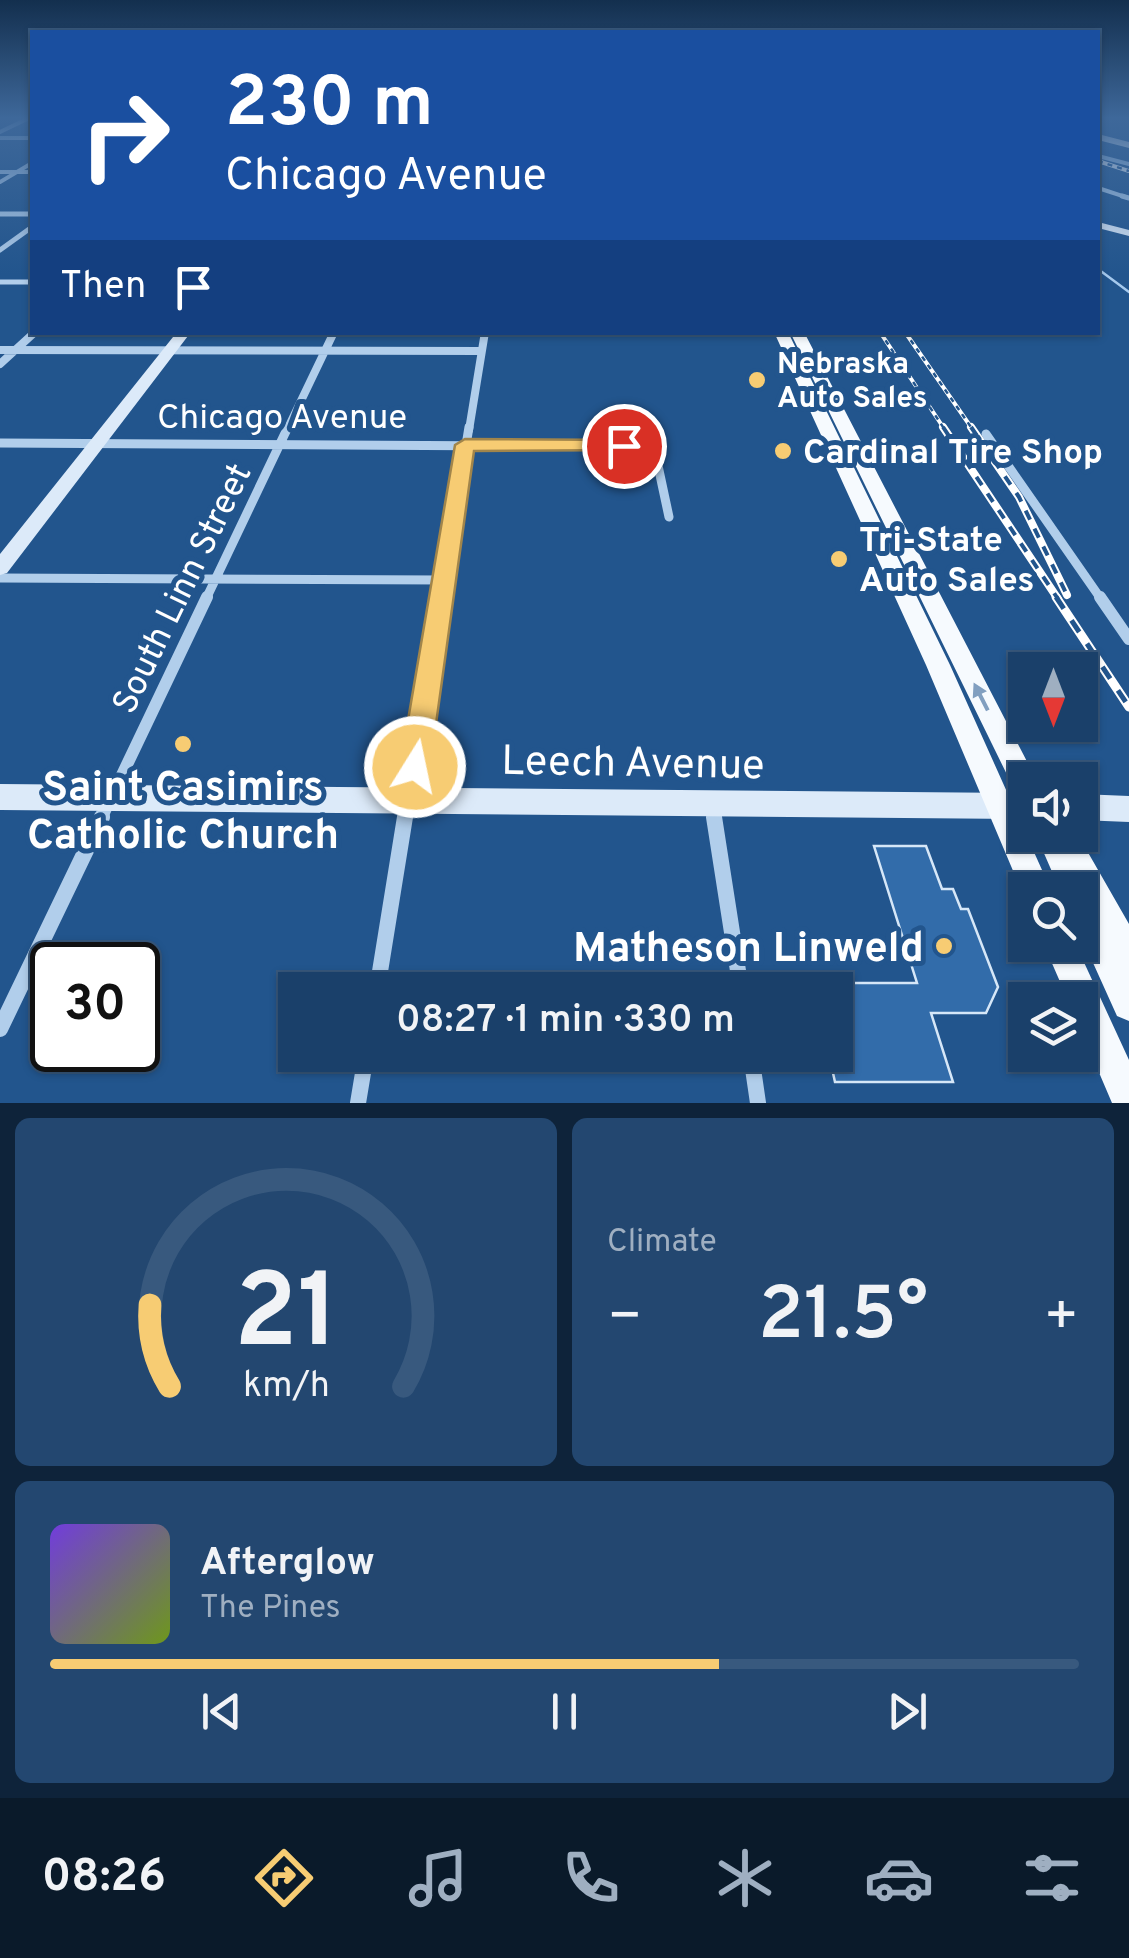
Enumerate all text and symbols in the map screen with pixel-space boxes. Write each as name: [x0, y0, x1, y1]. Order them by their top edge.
text: 230 m: [225, 62, 434, 151]
icon: right: [60, 70, 190, 200]
text: Chicago Avenue: [225, 149, 547, 206]
icon: arrive: [166, 260, 221, 315]
text: Then: [60, 263, 146, 312]
place label: Nebraska Auto Sales: [777, 347, 928, 418]
marker: Nebraska Auto Sales: [746, 369, 768, 391]
street label: Chicago Avenue: [157, 397, 407, 441]
pin: [582, 404, 667, 489]
icon: arrive: [597, 419, 652, 474]
place label: Cardinal Tire Shop: [803, 432, 1103, 476]
marker: Cardinal Tire Shop: [772, 440, 794, 462]
street label: South Linn Street: [104, 457, 263, 722]
place label: Tri-State Auto Sales: [859, 520, 1035, 604]
marker: Tri-State Auto Sales: [828, 548, 850, 570]
north arrow: [1008, 652, 1098, 742]
map controls: [1008, 652, 1098, 1072]
one-way arrow: [973, 682, 990, 711]
position arrow: [363, 715, 467, 819]
marker: Saint Casimirs Catholic Church: [172, 733, 194, 755]
street label: Leech Avenue: [501, 737, 765, 794]
button: sound: [1008, 762, 1098, 852]
place label: Saint Casimirs Catholic Church: [27, 763, 339, 864]
button: search: [1008, 872, 1098, 962]
place label: Matheson Linweld: [573, 924, 924, 977]
marker: Matheson Linweld: [933, 935, 955, 957]
speed limit sign: 30: [30, 942, 160, 1072]
button: layers: [1008, 982, 1098, 1072]
text: 08:27 · 1 min · 330 m: [396, 997, 735, 1046]
text: Climate: [607, 1223, 717, 1263]
text: 21: [233, 1252, 339, 1384]
text: 21.5°: [758, 1271, 928, 1366]
text: −: [607, 1284, 642, 1354]
text: +: [1044, 1284, 1079, 1354]
text: km/h: [243, 1364, 329, 1410]
text: Afterglow: [200, 1540, 375, 1589]
text: The Pines: [200, 1589, 341, 1629]
icon: previous: [194, 1684, 249, 1739]
icon: pause: [537, 1684, 592, 1739]
icon: next: [880, 1684, 935, 1739]
icon: directions: [249, 1843, 319, 1913]
icon: music: [403, 1843, 473, 1913]
icon: phone: [556, 1843, 626, 1913]
icon: climate: [710, 1843, 780, 1913]
icon: car: [864, 1843, 934, 1913]
icon: filters: [1017, 1843, 1087, 1913]
text: 08:26: [42, 1850, 166, 1907]

